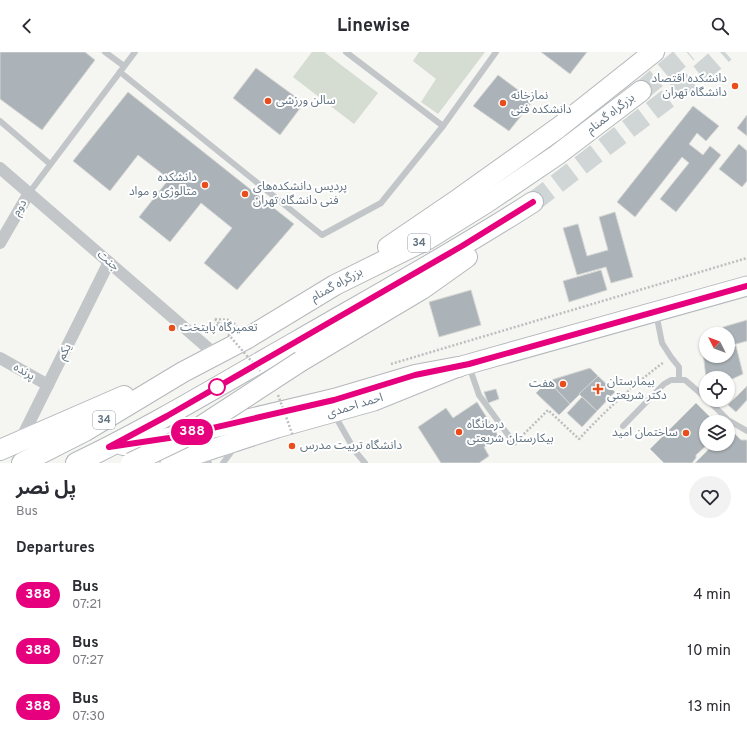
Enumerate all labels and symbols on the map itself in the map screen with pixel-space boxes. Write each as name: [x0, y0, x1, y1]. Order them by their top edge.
place label: دانشکده اقتصاد دانشگاه تهران: [652, 71, 727, 101]
marker: دانشکده اقتصاد دانشگاه تهران: [730, 81, 740, 91]
place label: نمازخانه دانشکده فنی: [511, 88, 572, 118]
street label: بزرگراه گمنام: [584, 90, 638, 138]
place label: سالن ورزشی: [276, 93, 336, 109]
marker: سالن ورزشی: [263, 96, 273, 106]
marker: نمازخانه دانشکده فنی: [498, 98, 508, 108]
place label: دانشکده متالوژی و مواد: [129, 170, 197, 200]
place label: پردیس دانشکده‌های فنی دانشگاه تهران: [253, 179, 347, 209]
marker: دانشکده متالوژی و مواد: [200, 180, 210, 190]
marker: پردیس دانشکده‌های فنی دانشگاه تهران: [240, 189, 250, 199]
street label: دوم: [9, 196, 31, 219]
road number: 34: [408, 234, 430, 252]
street label: جنت: [94, 247, 122, 275]
street label: بزرگراه گمنام: [308, 264, 366, 306]
place label: تعمیرگاه پایتخت: [180, 320, 258, 336]
marker: تعمیرگاه پایتخت: [167, 323, 177, 333]
north arrow: [699, 327, 735, 363]
street label: یکم: [54, 341, 76, 363]
street label: پرنده: [10, 359, 38, 385]
place label: بیمارستان دکتر شریعتی: [607, 374, 667, 404]
place label: هفت: [529, 376, 555, 392]
unlabelled marker: [208, 378, 226, 396]
marker: هفت: [558, 379, 568, 389]
marker: بیمارستان دکتر شریعتی: [592, 383, 604, 395]
street label: احمد احمدی: [325, 390, 385, 422]
road number: 34: [93, 411, 115, 429]
place label: درمانگاه بیکارستان شریعتی: [467, 417, 554, 447]
line badge: 388: [169, 419, 215, 445]
place label: ساختمان امید: [612, 425, 678, 441]
marker: درمانگاه بیکارستان شریعتی: [454, 427, 464, 437]
marker: ساختمان امید: [681, 428, 691, 438]
place label: دانشگاه تربیت مدرس: [300, 438, 402, 454]
marker: دانشگاه تربیت مدرس: [287, 441, 297, 451]

